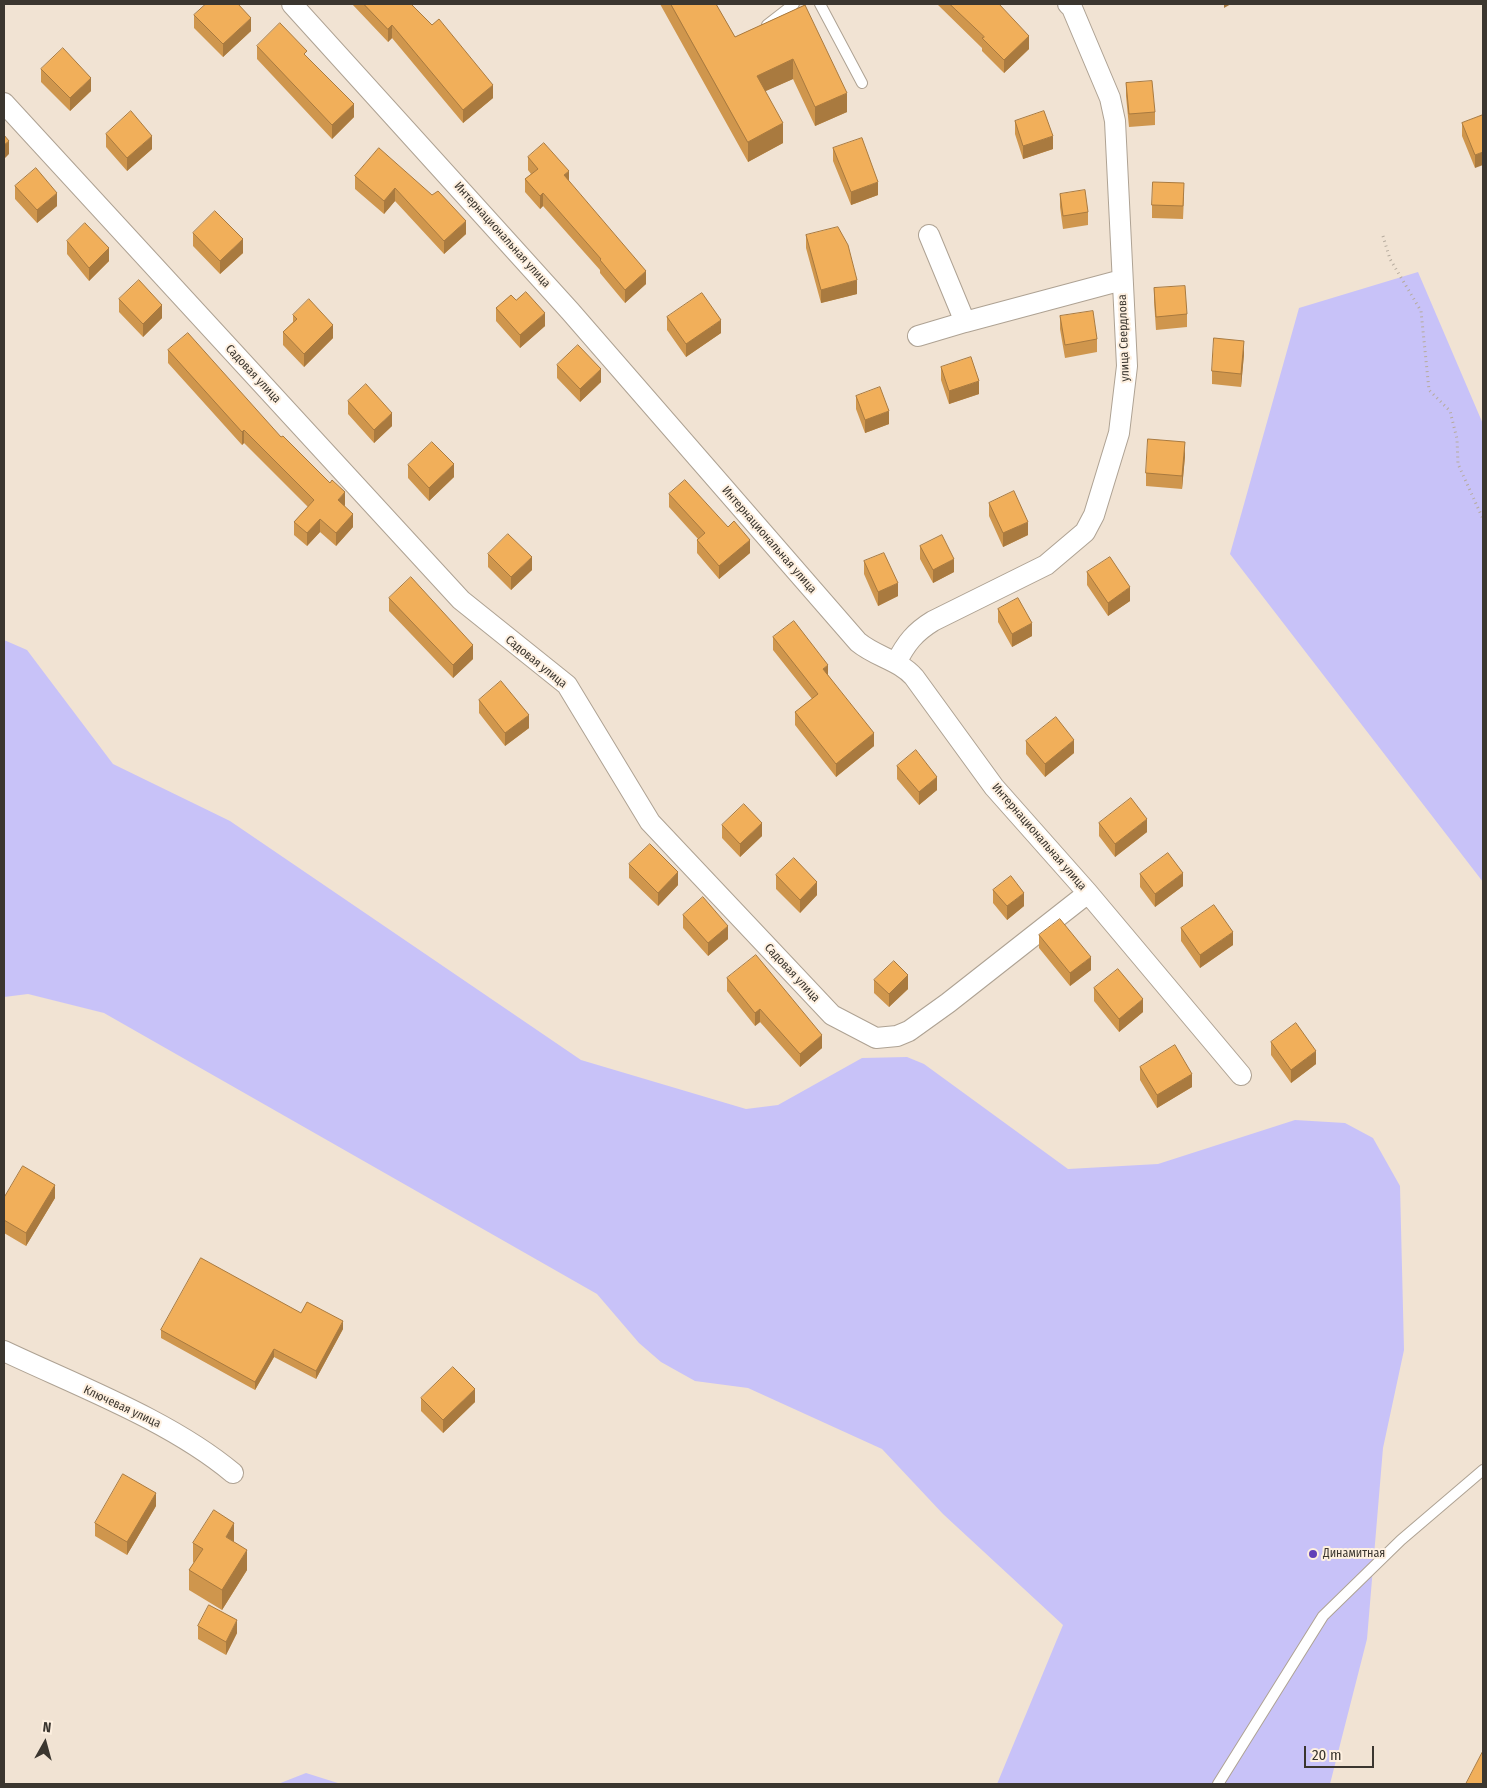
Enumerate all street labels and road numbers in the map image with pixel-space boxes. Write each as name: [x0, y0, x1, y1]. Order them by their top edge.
street label: Интернациональная улица: [451, 179, 553, 291]
street label: улица Свердлова: [1115, 294, 1133, 382]
street label: Садовая улица: [222, 342, 284, 406]
street label: Интернациональная улица: [719, 484, 819, 596]
street label: Садовая улица: [502, 633, 570, 691]
street label: Интернациональная улица: [989, 781, 1089, 893]
street label: Садовая улица: [761, 941, 823, 1005]
street label: Ключевая улица: [81, 1383, 163, 1431]

